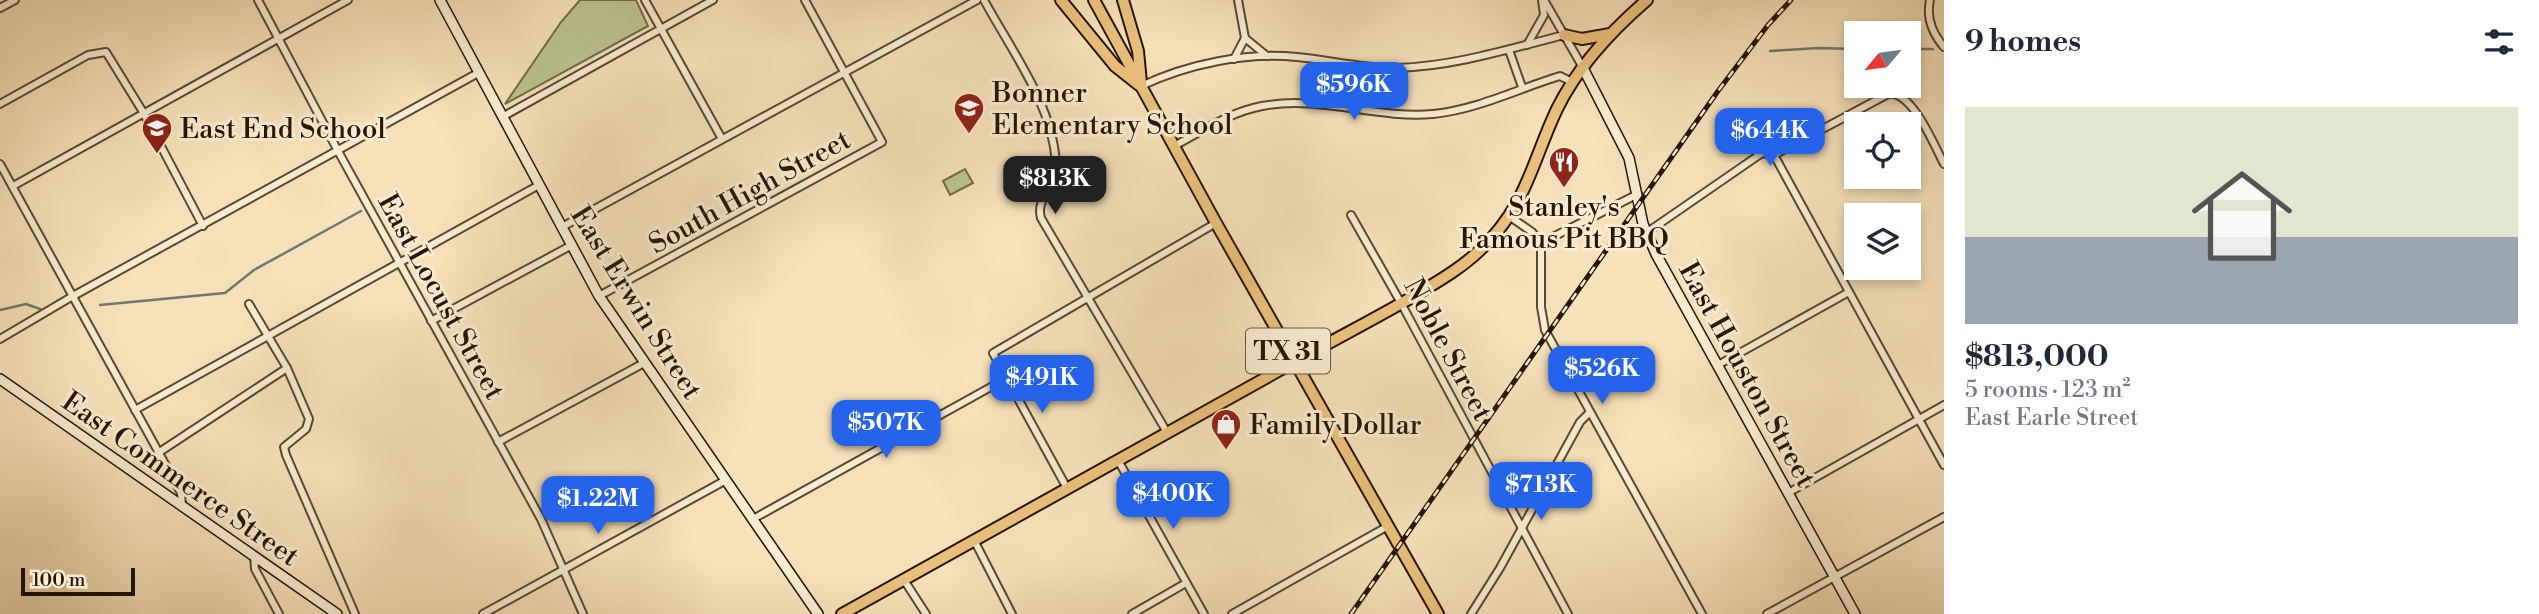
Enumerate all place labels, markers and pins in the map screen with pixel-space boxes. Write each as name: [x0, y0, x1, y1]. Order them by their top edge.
pin: $596K: [1305, 62, 1403, 122]
place label: Bonner Elementary School: [991, 76, 1233, 143]
school or university icon: Bonner Elementary School: [952, 91, 986, 135]
pin: $644K: [1721, 108, 1819, 168]
school or university icon: East End School: [140, 111, 174, 155]
place label: East End School: [180, 112, 386, 147]
restaurant icon: Stanley's Famous Pit BBQ: [1547, 145, 1581, 189]
pin: $813K: [1006, 156, 1104, 216]
place label: Stanley's Famous Pit BBQ: [1459, 190, 1669, 257]
pin: $526K: [1553, 346, 1651, 406]
pin: $491K: [993, 356, 1091, 415]
pin: $507K: [837, 400, 935, 460]
shop icon: Family Dollar: [1209, 407, 1243, 451]
place label: Family Dollar: [1249, 408, 1422, 443]
pin: $713K: [1492, 462, 1590, 522]
pin: $400K: [1124, 472, 1222, 531]
pin: $1.22M: [541, 476, 655, 536]

